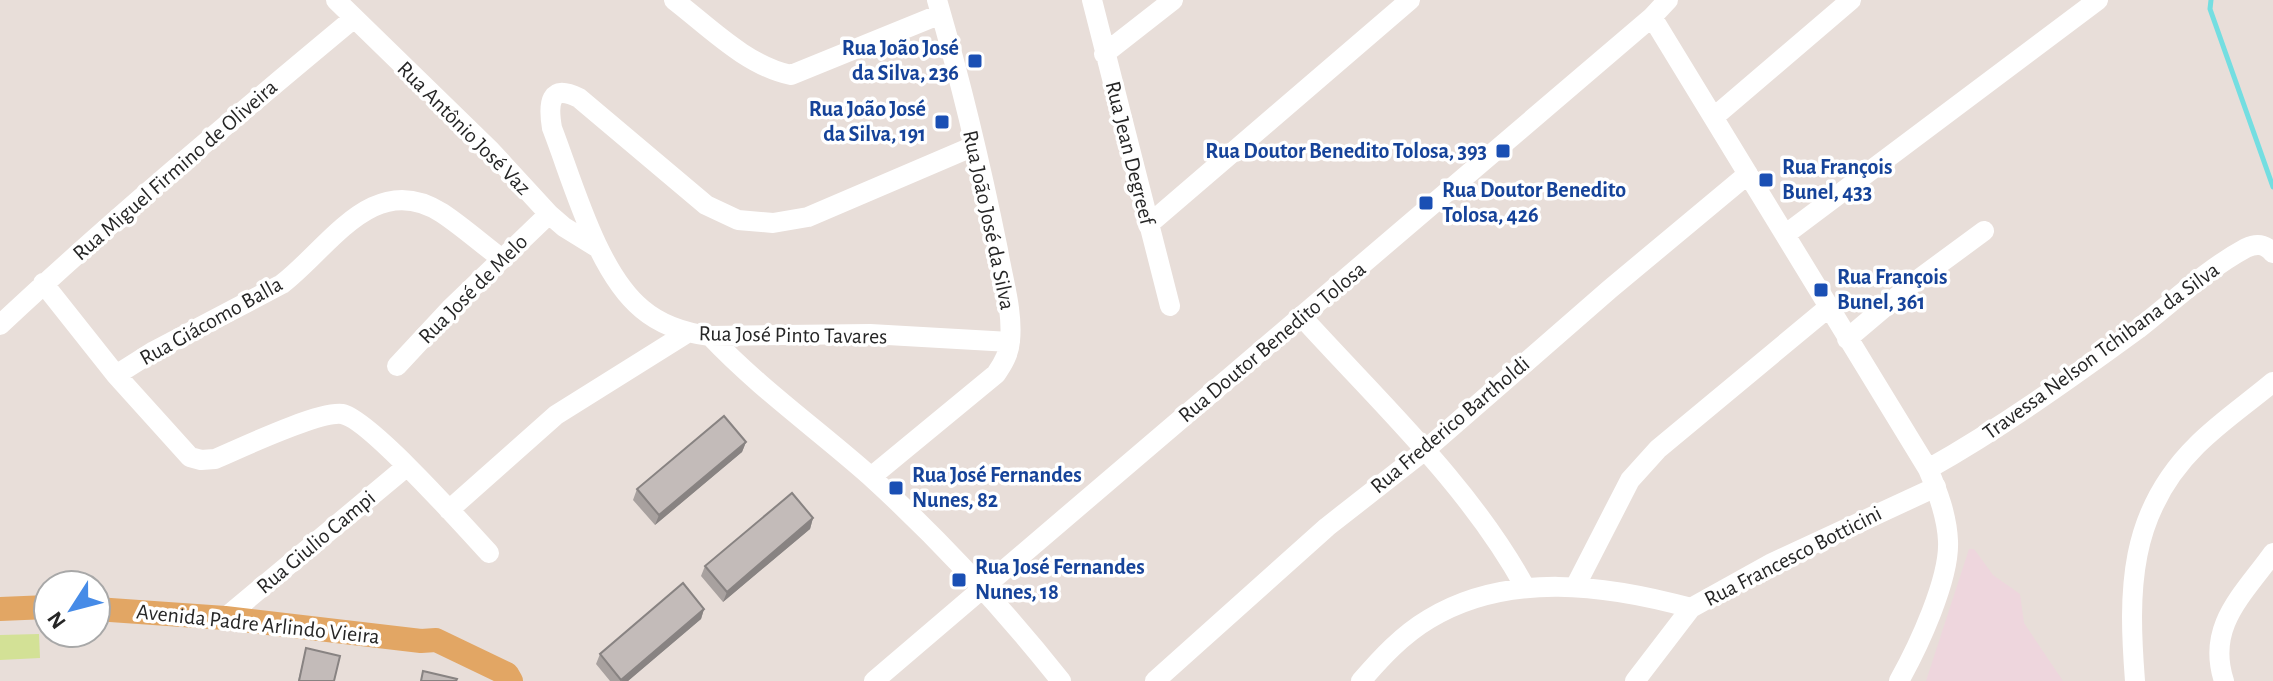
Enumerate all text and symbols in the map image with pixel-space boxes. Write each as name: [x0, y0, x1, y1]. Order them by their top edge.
place label: Rua João José da Silva, 236: [842, 37, 959, 84]
marker: Rua João José da Silva, 236: [966, 52, 984, 70]
street label: Rua Antônio José Vaz: [393, 57, 535, 199]
street label: Rua Miguel Firmino de Oliveira: [69, 76, 281, 264]
street label: Rua Jean Degreef: [1102, 79, 1159, 228]
place label: Rua João José da Silva, 191: [809, 98, 926, 145]
marker: Rua João José da Silva, 191: [933, 113, 951, 131]
street label: Rua João José da Silva: [959, 128, 1019, 312]
place label: Rua Doutor Benedito Tolosa, 393: [1205, 140, 1487, 162]
marker: Rua Doutor Benedito Tolosa, 393: [1494, 142, 1512, 160]
place label: Rua François Bunel, 433: [1782, 156, 1893, 203]
marker: Rua François Bunel, 433: [1757, 171, 1775, 189]
place label: Rua Doutor Benedito Tolosa, 426: [1442, 179, 1626, 226]
marker: Rua Doutor Benedito Tolosa, 426: [1417, 194, 1435, 212]
street label: Rua José de Melo: [414, 230, 532, 348]
street label: Rua Doutor Benedito Tolosa: [1174, 257, 1370, 427]
street label: Travessa Nelson Tchibana da Silva: [1979, 258, 2223, 444]
place label: Rua François Bunel, 361: [1837, 266, 1948, 313]
street label: Rua Giácomo Balla: [136, 273, 286, 369]
marker: Rua François Bunel, 361: [1812, 281, 1830, 299]
street label: Rua José Pinto Tavares: [699, 322, 887, 348]
street label: Rua Frederico Bartholdi: [1366, 352, 1534, 498]
place label: Rua José Fernandes Nunes, 82: [912, 464, 1082, 511]
marker: Rua José Fernandes Nunes, 82: [887, 479, 905, 497]
street label: Rua Giulio Campi: [253, 486, 379, 598]
street label: Rua Francesco Botticini: [1701, 502, 1885, 610]
place label: Rua José Fernandes Nunes, 18: [975, 556, 1145, 603]
north arrow: [32, 569, 112, 649]
marker: Rua José Fernandes Nunes, 18: [950, 571, 968, 589]
street label: Avenida Padre Arlindo Vieira: [135, 600, 381, 648]
text: N: [43, 608, 70, 633]

